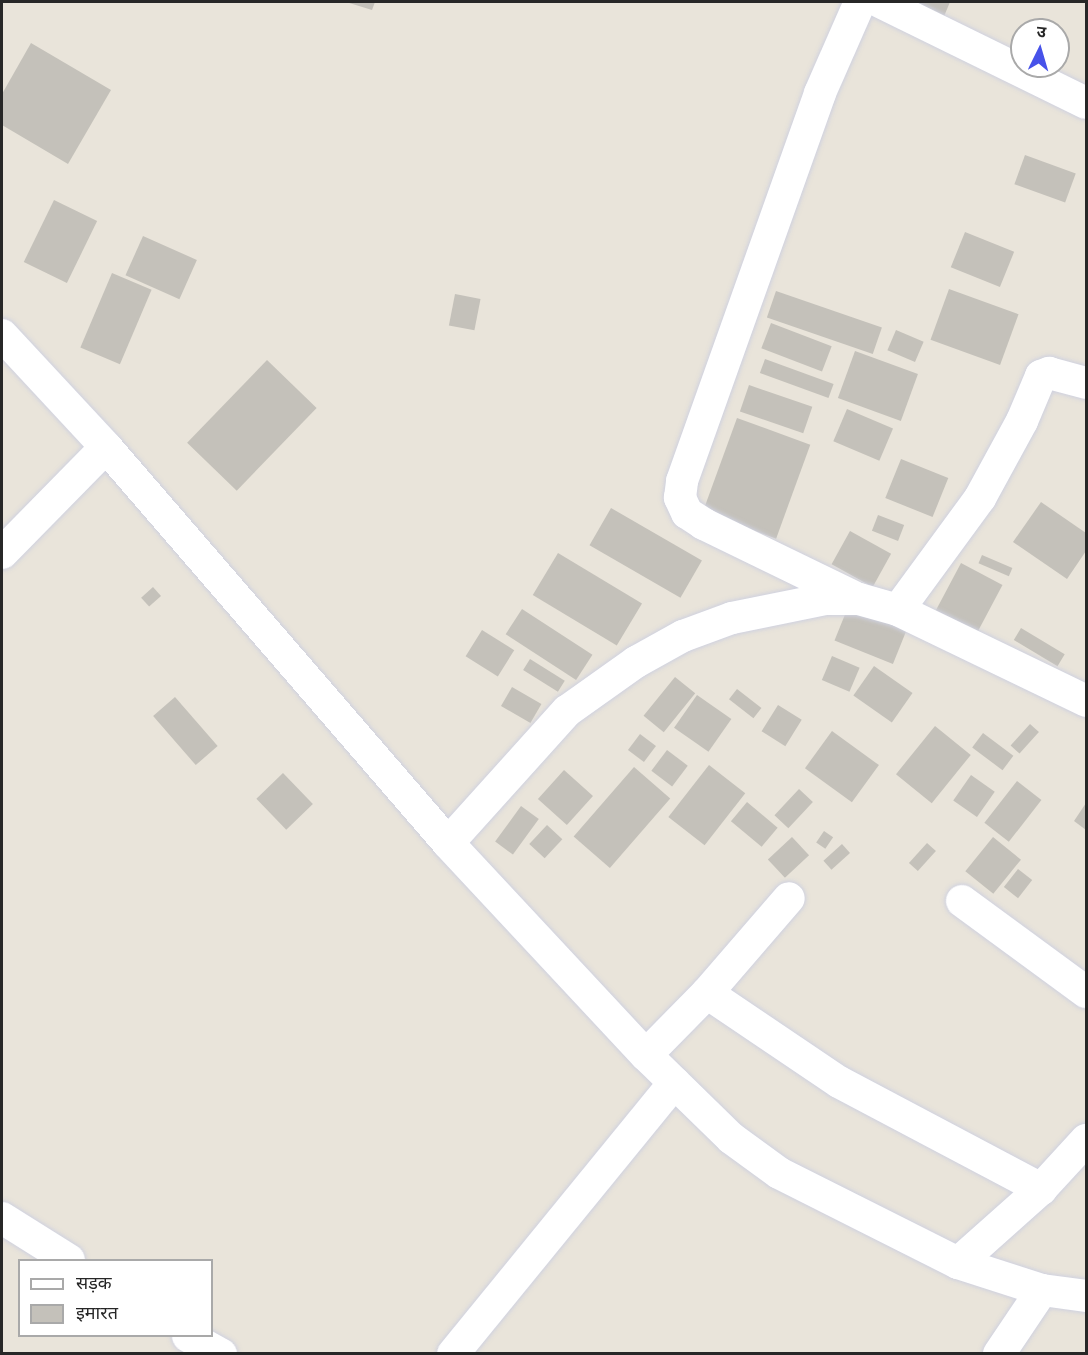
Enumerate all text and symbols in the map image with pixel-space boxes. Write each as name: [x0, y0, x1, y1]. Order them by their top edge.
north arrow: [1010, 18, 1070, 78]
text: उ: [1036, 22, 1047, 41]
legend: [18, 1259, 213, 1337]
text: सड़क: [76, 1272, 112, 1294]
text: इमारत: [76, 1302, 118, 1324]

